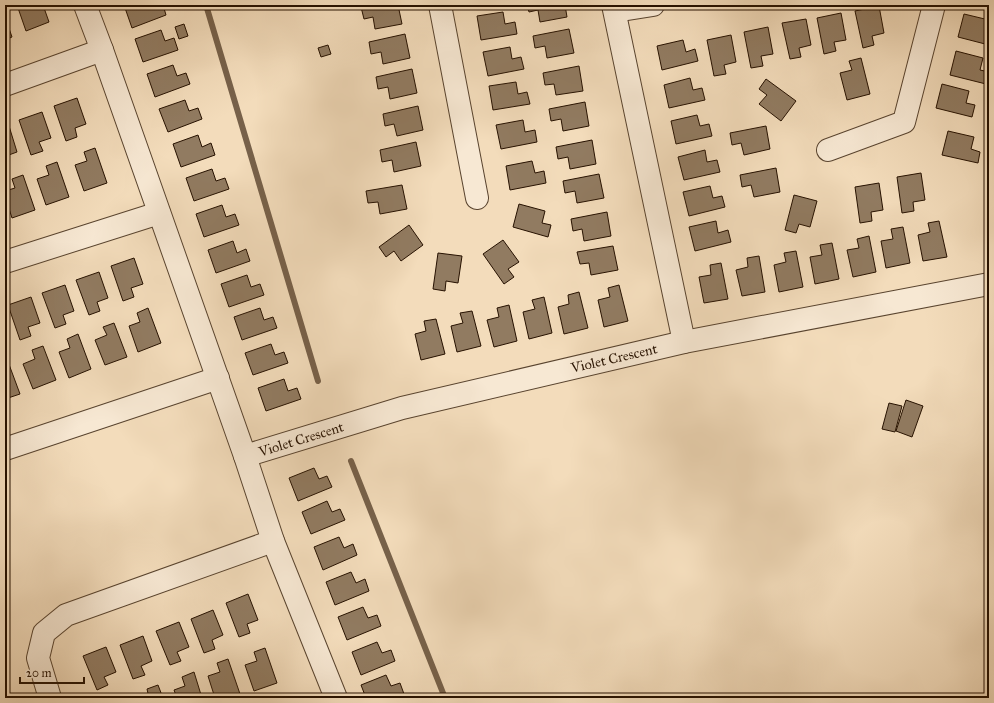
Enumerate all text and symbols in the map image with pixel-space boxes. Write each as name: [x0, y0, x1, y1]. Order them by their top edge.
street label: Violet Crescent: [568, 340, 659, 377]
street label: Violet Crescent: [256, 418, 346, 461]
scale bar: [20, 659, 84, 685]
text: 20 m: [26, 666, 52, 680]

